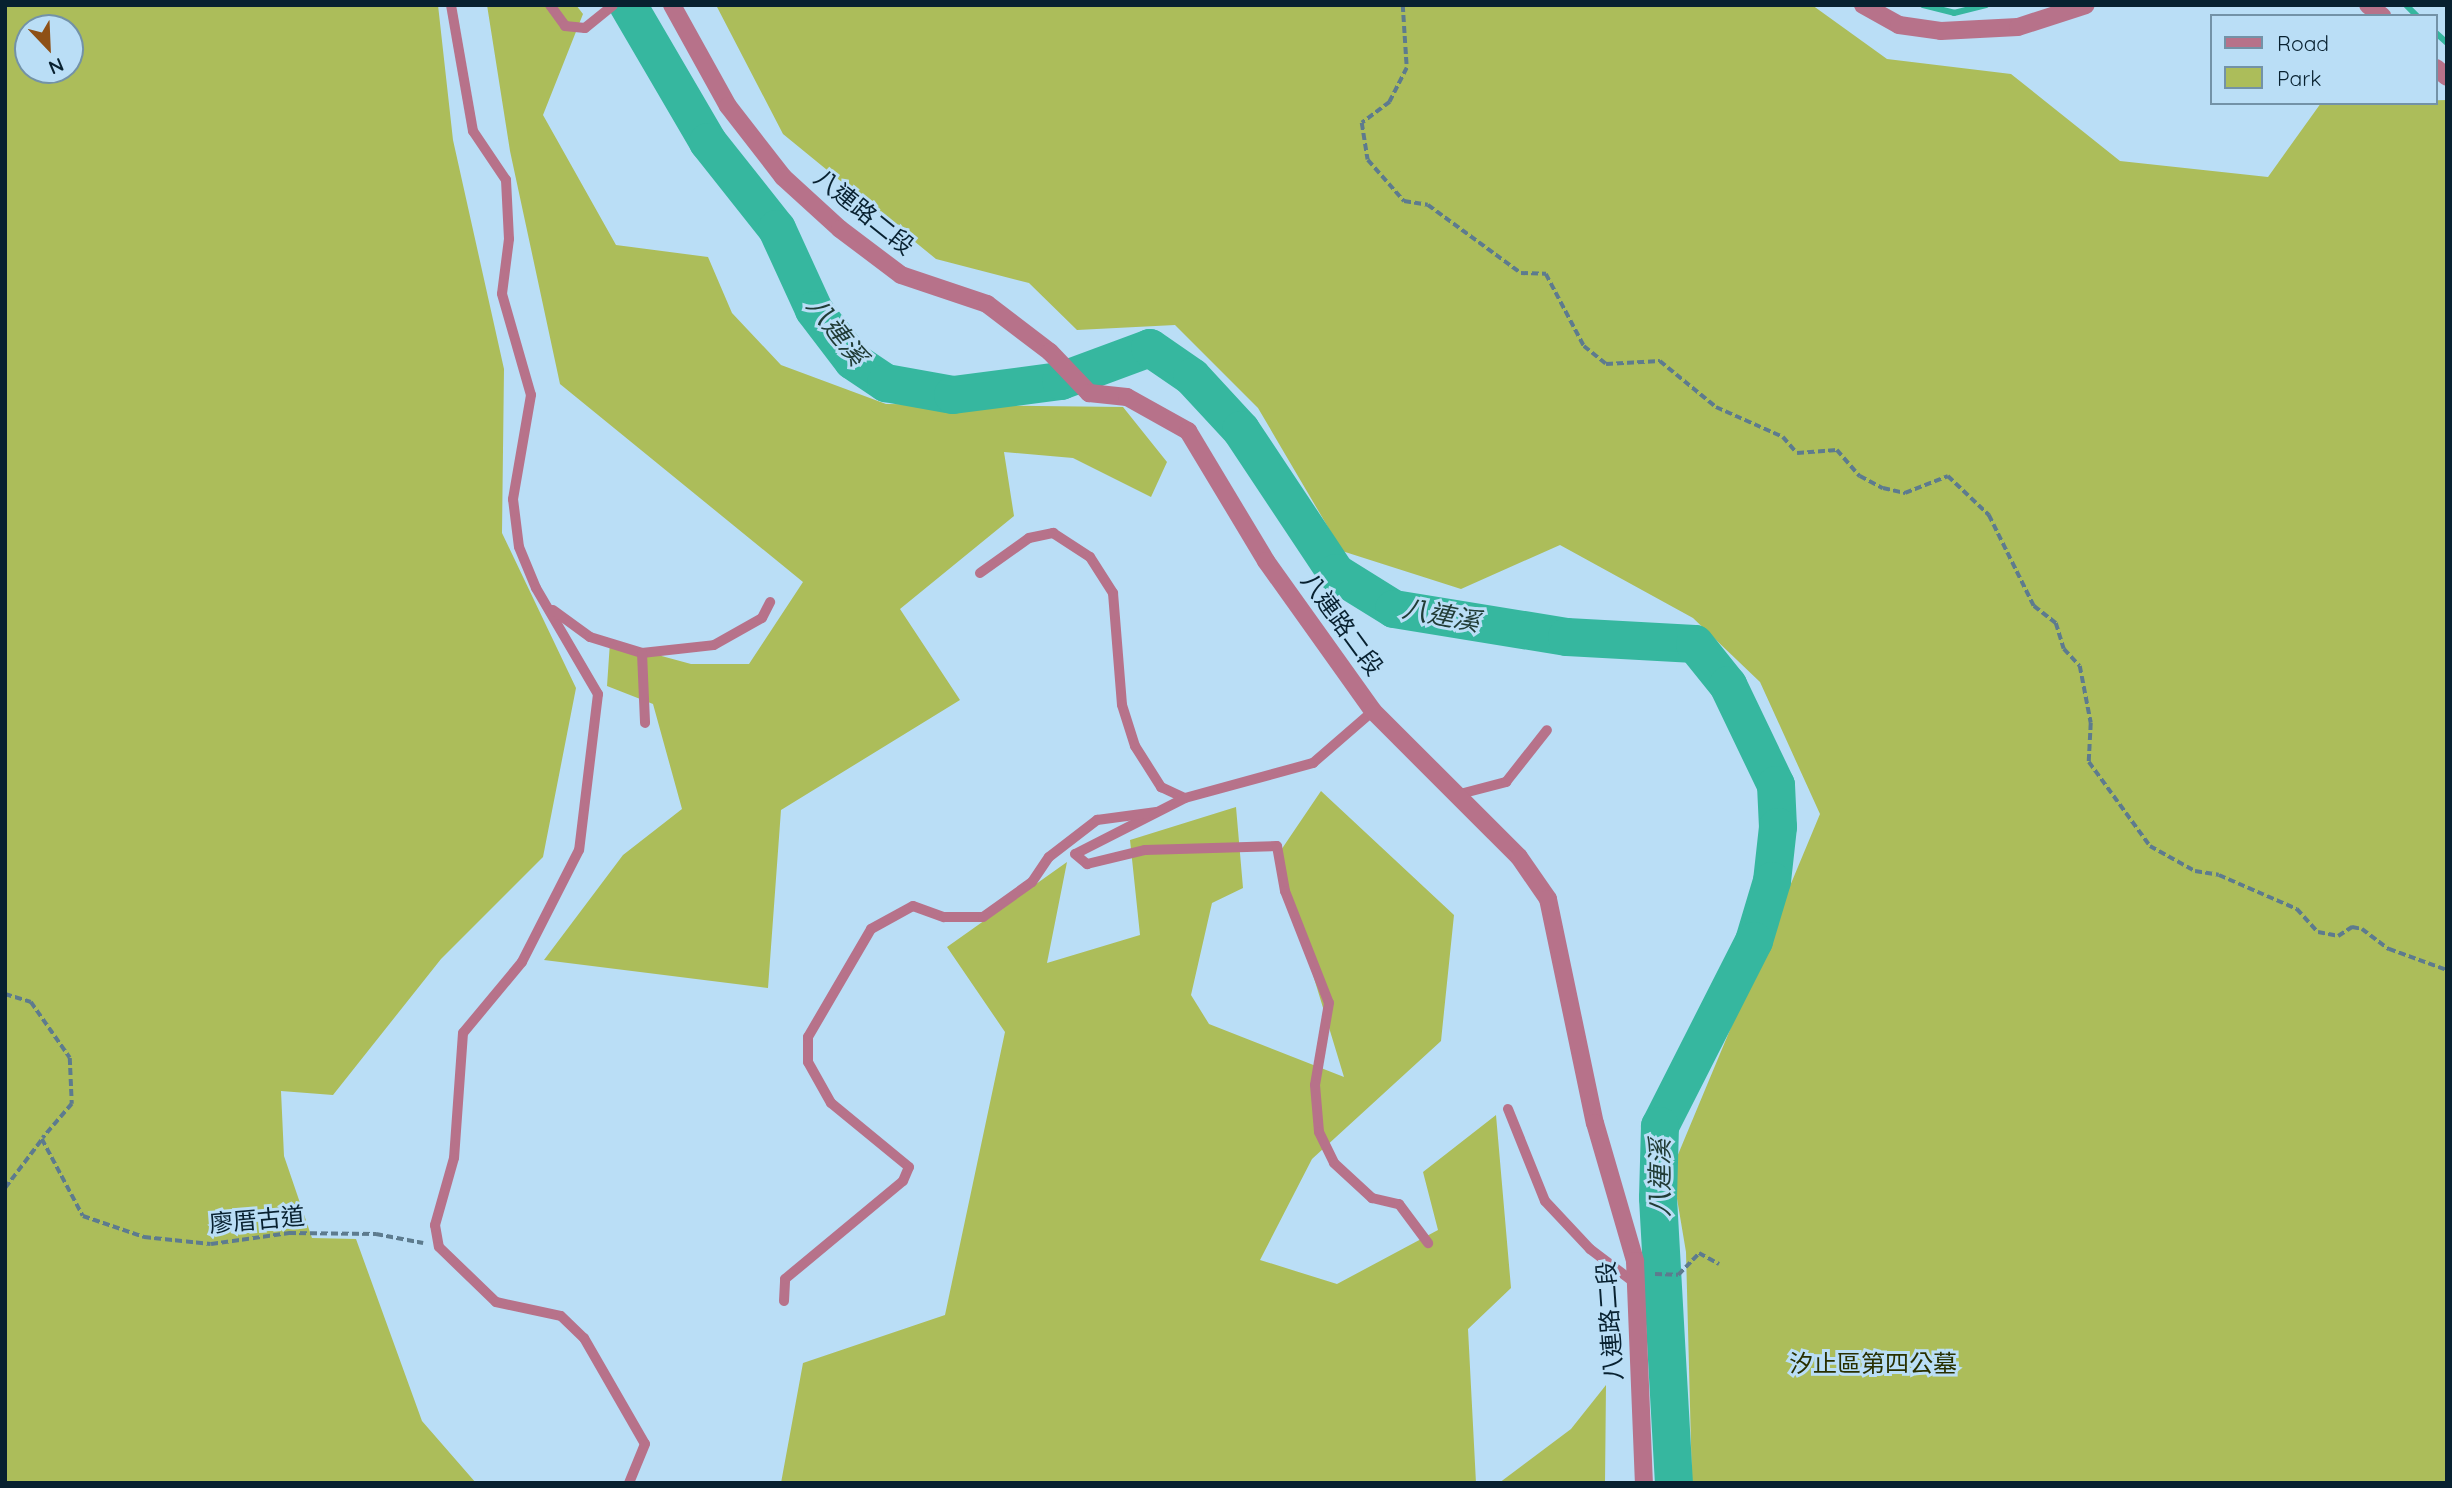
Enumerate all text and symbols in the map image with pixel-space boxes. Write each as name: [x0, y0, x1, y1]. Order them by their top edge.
north arrow: [14, 14, 84, 84]
legend: [2210, 14, 2438, 105]
text: Road: [2277, 30, 2329, 56]
text: N: [45, 53, 68, 80]
text: Park: [2277, 65, 2321, 91]
street label: 八連路二段: [808, 163, 920, 261]
water label: 八連溪: [801, 291, 873, 371]
street label: 八連路二段: [1295, 567, 1389, 681]
water label: 八連溪: [1400, 592, 1482, 638]
water label: 八連溪: [1644, 1139, 1676, 1217]
street label: 廖厝古道: [208, 1201, 306, 1239]
street label: 八連路二段: [1591, 1260, 1629, 1382]
park label: 汐止區第四公墓: [1789, 1350, 1957, 1378]

